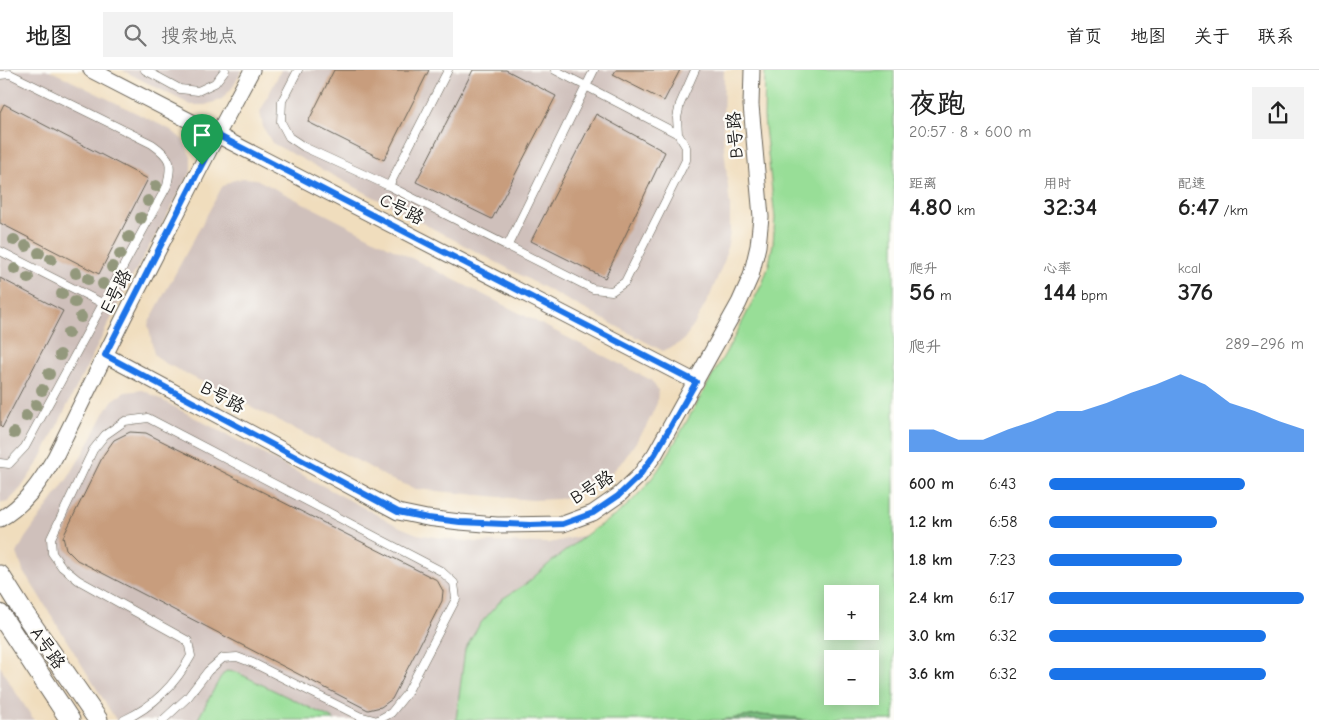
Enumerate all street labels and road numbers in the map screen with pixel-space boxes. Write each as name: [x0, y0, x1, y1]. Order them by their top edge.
street label: B号路: [723, 111, 748, 159]
street label: C号路: [376, 189, 428, 229]
street label: E号路: [96, 266, 136, 317]
street label: B号路: [197, 377, 249, 418]
street label: B号路: [567, 466, 618, 509]
street label: A号路: [26, 623, 70, 673]

